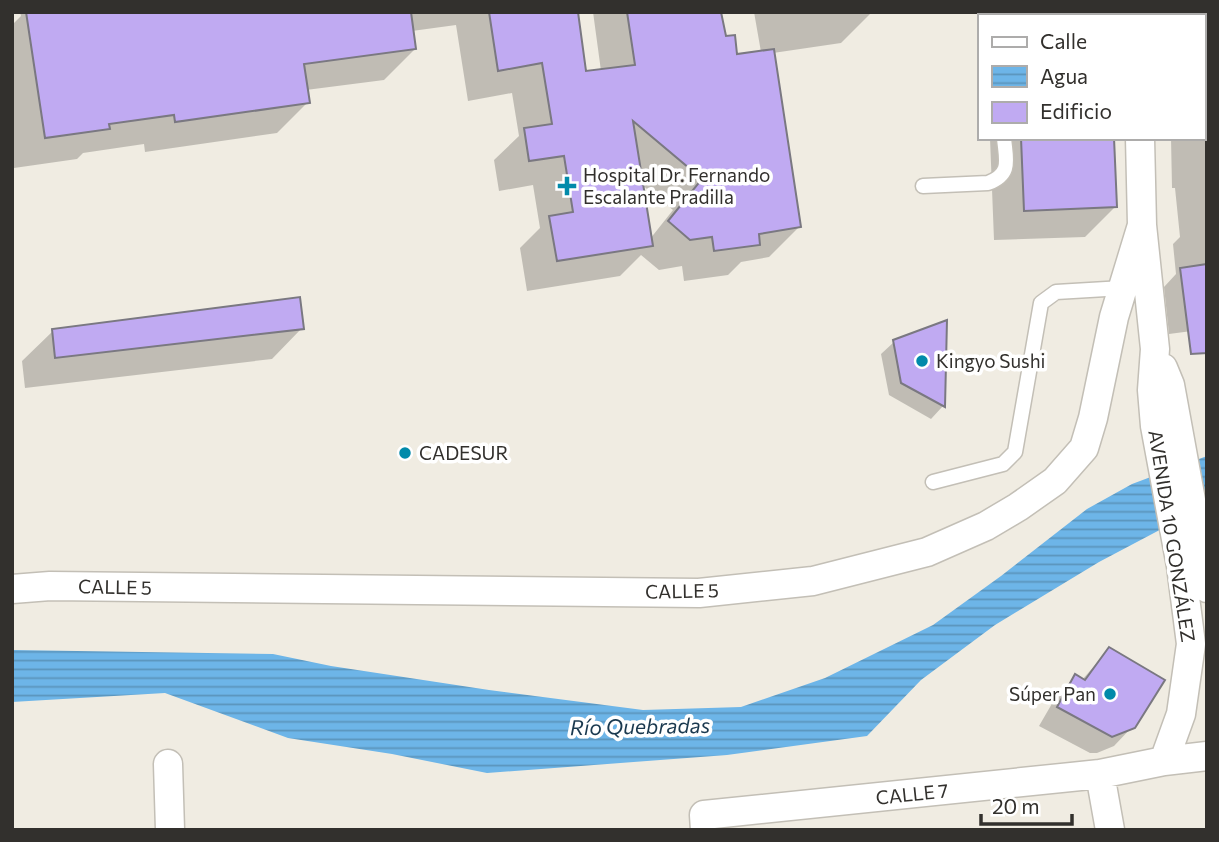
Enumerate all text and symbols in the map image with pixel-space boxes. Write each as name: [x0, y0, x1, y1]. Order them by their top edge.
legend: [978, 14, 1205, 140]
text: Calle: [1040, 28, 1087, 53]
text: Agua: [1040, 63, 1088, 88]
text: Edificio: [1040, 98, 1112, 123]
place label: Hospital Dr. Fernando Escalante Pradilla: [583, 163, 770, 208]
marker: Hospital Dr. Fernando Escalante Pradilla: [557, 176, 577, 196]
place label: Kingyo Sushi: [936, 349, 1045, 372]
marker: Kingyo Sushi: [914, 353, 930, 369]
street label: AVENIDA 10 GONZÁLEZ: [1144, 428, 1201, 644]
place label: CADESUR: [419, 441, 508, 464]
marker: CADESUR: [397, 445, 413, 461]
street label: CALLE 5: [78, 574, 152, 599]
street label: CALLE 5: [645, 578, 719, 603]
place label: Súper Pan: [1009, 682, 1096, 705]
marker: Súper Pan: [1102, 686, 1118, 702]
water label: Río Quebradas: [570, 712, 710, 739]
street label: CALLE 7: [875, 778, 949, 809]
scale bar: [981, 782, 1072, 826]
text: 20 m: [992, 793, 1040, 818]

